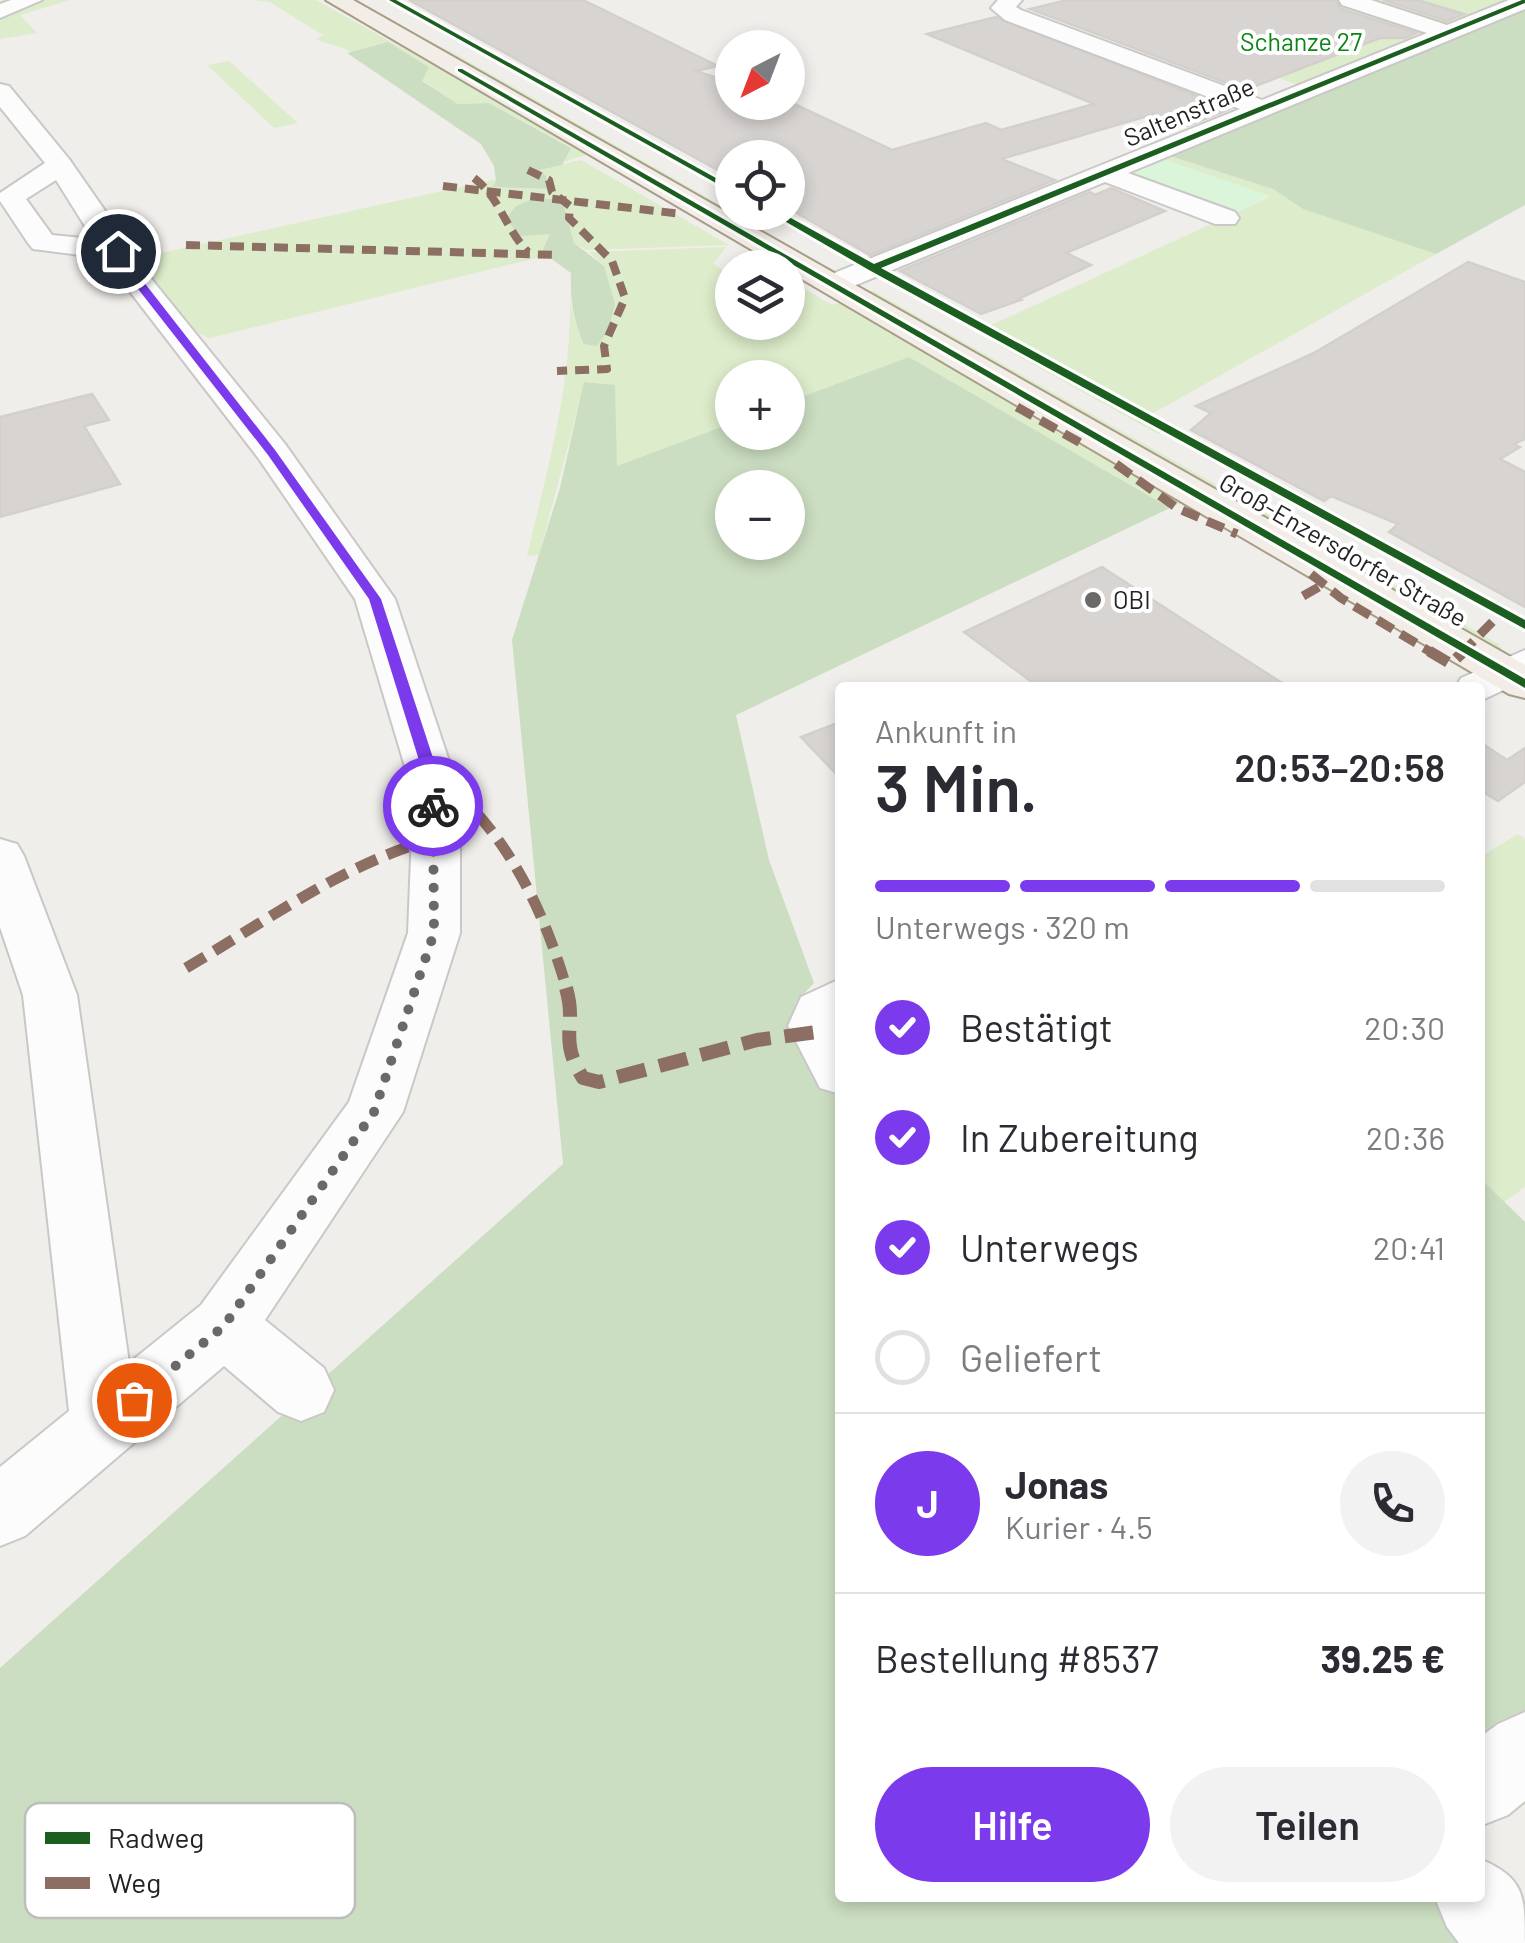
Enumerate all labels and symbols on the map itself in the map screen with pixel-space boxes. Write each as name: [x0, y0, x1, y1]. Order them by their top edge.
park label: Schanze 27: [1240, 26, 1362, 56]
north arrow: [715, 30, 805, 120]
street label: Saltenstraße: [1119, 70, 1258, 152]
pin: [76, 209, 161, 294]
street label: Groß-Enzersdorfer Straße: [1215, 466, 1472, 632]
place label: OBI: [1113, 584, 1151, 614]
marker: OBI: [1082, 589, 1104, 611]
courier: [383, 756, 483, 856]
pin: [92, 1358, 177, 1443]
legend: [25, 1803, 355, 1918]
text: Radweg: [108, 1820, 204, 1854]
text: Weg: [108, 1865, 161, 1899]

